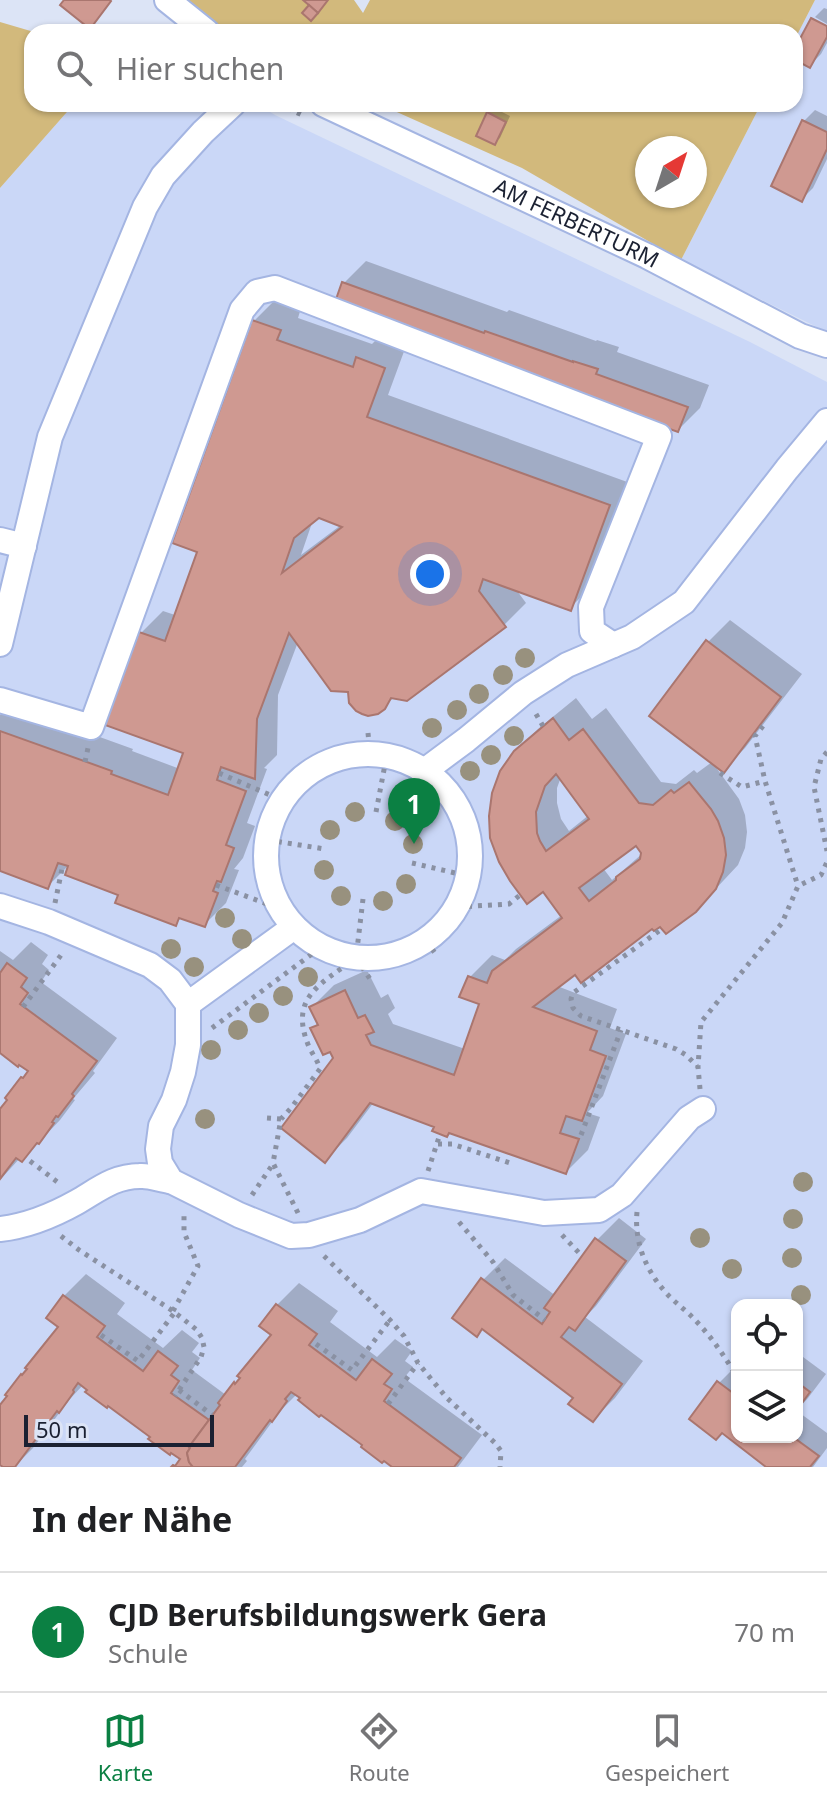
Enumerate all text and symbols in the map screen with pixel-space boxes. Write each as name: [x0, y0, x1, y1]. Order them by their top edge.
search box: [24, 24, 803, 112]
icon: search: [52, 46, 96, 90]
text: Hier suchen: [116, 48, 284, 89]
north arrow: [635, 136, 707, 208]
street label: AM FERBERTURM: [489, 170, 665, 274]
your location: [410, 554, 450, 594]
pin: 1: [388, 778, 440, 844]
map controls: [731, 1299, 803, 1443]
button: locate: [731, 1299, 803, 1371]
button: layers: [731, 1371, 803, 1443]
scale bar: [24, 1411, 214, 1447]
text: 50 m: [36, 1414, 87, 1444]
text: In der Nähe: [32, 1496, 232, 1542]
text: CJD Berufsbildungswerk Gera: [108, 1594, 547, 1635]
text: 1: [51, 1614, 65, 1650]
text: 70 m: [734, 1614, 795, 1650]
text: Schule: [108, 1635, 188, 1671]
tab: Karte: [98, 1709, 153, 1787]
tab: Route: [349, 1709, 410, 1787]
tab: Gespeichert: [605, 1709, 729, 1787]

